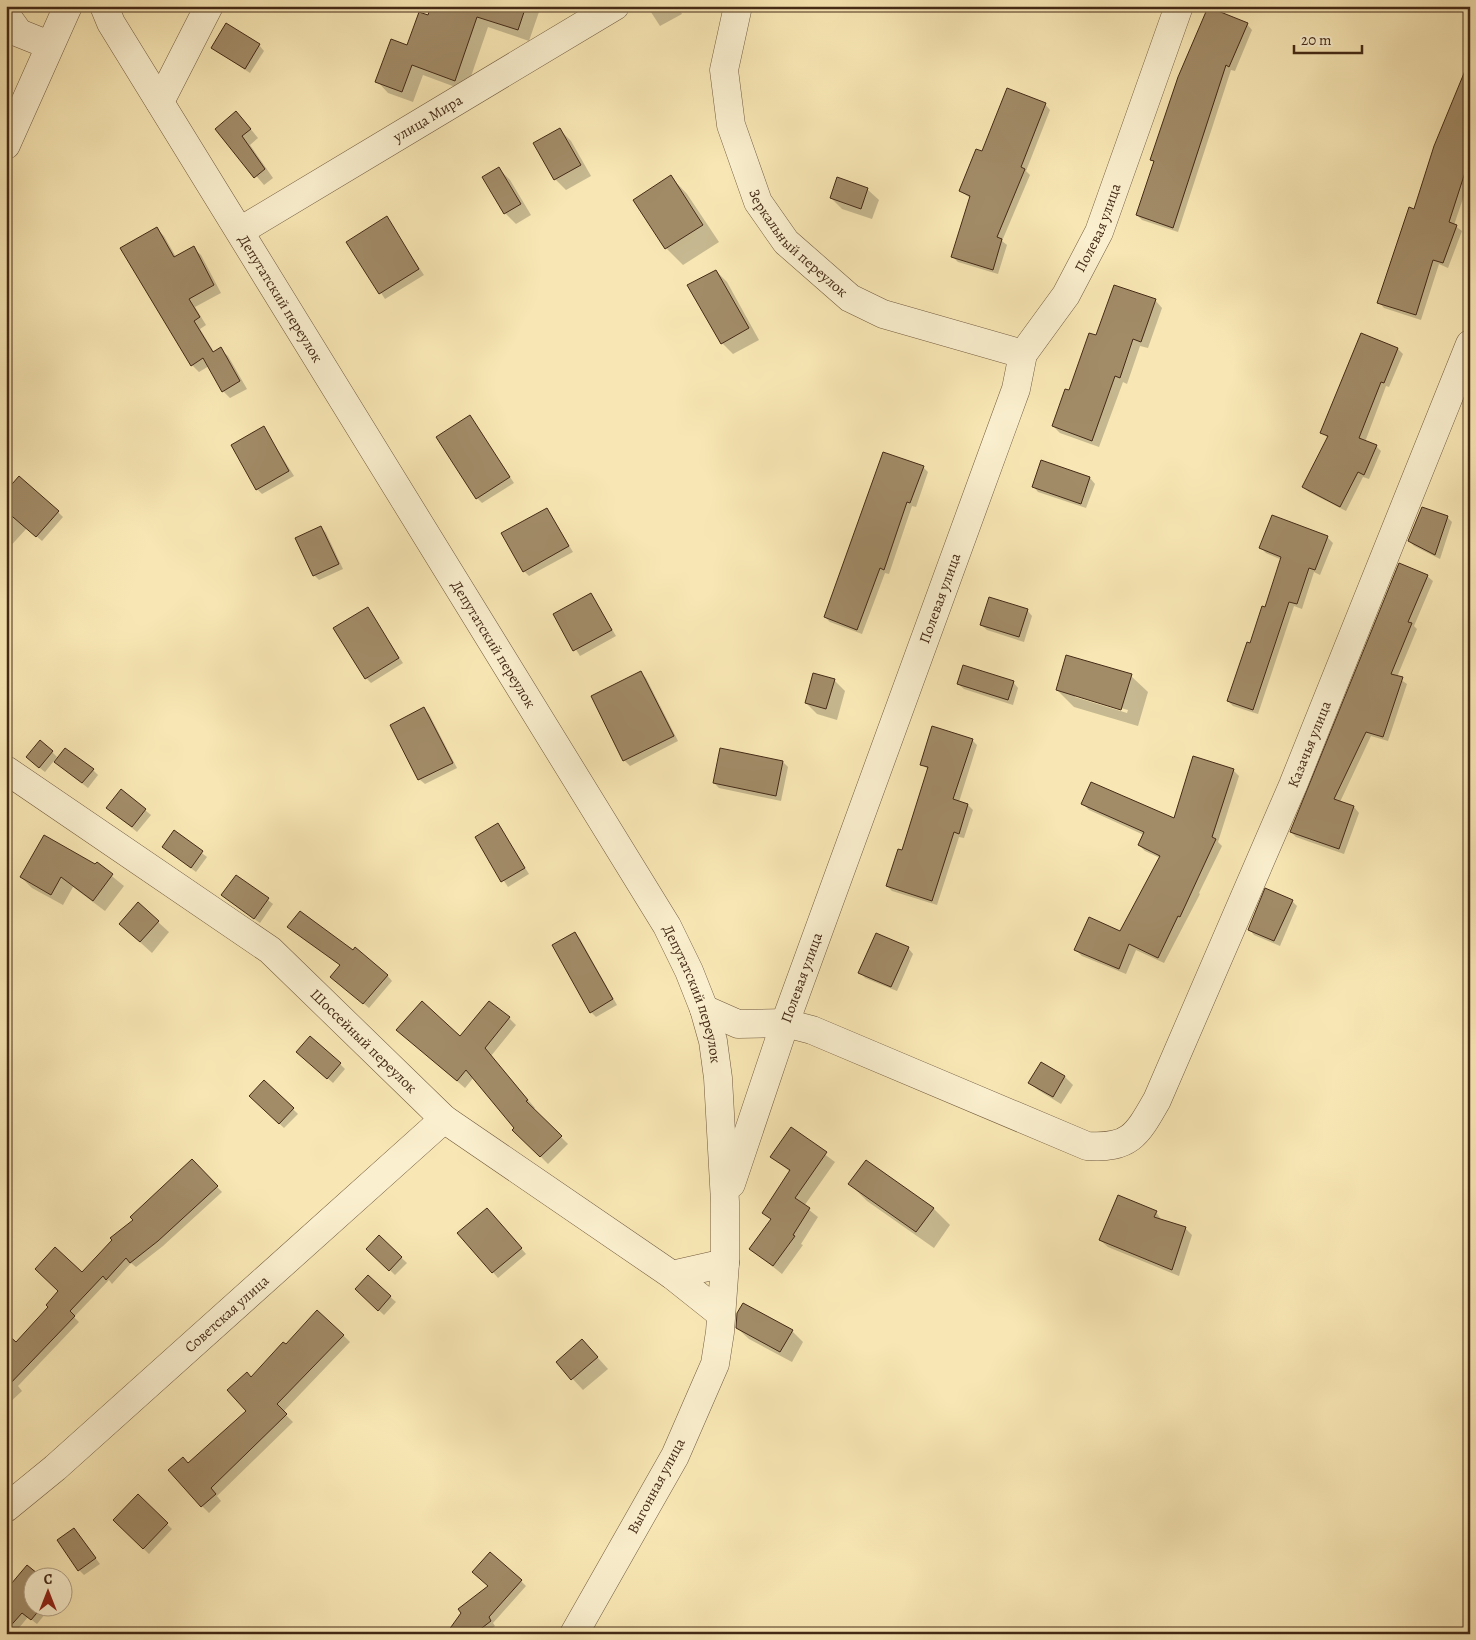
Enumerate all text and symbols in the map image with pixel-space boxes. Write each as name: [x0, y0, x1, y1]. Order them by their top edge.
scale bar: [1294, 22, 1361, 54]
text: 20 m: [1301, 30, 1332, 50]
street label: улица Мира: [389, 90, 466, 147]
street label: Полевая улица: [1070, 180, 1125, 275]
street label: Зеркальный переулок: [744, 186, 852, 302]
street label: Депутатский переулок: [234, 231, 328, 366]
street label: Полевая улица: [914, 550, 965, 646]
street label: Депутатский переулок: [447, 577, 541, 712]
street label: Казачья улица: [1283, 698, 1336, 791]
street label: Депутатский переулок: [658, 921, 726, 1065]
street label: Полевая улица: [776, 930, 827, 1026]
street label: Шоссейный переулок: [306, 984, 422, 1098]
street label: Советская улица: [180, 1271, 273, 1357]
street label: Выгонная улица: [622, 1435, 690, 1537]
north arrow: [22, 1568, 72, 1618]
text: С: [44, 1570, 53, 1589]

